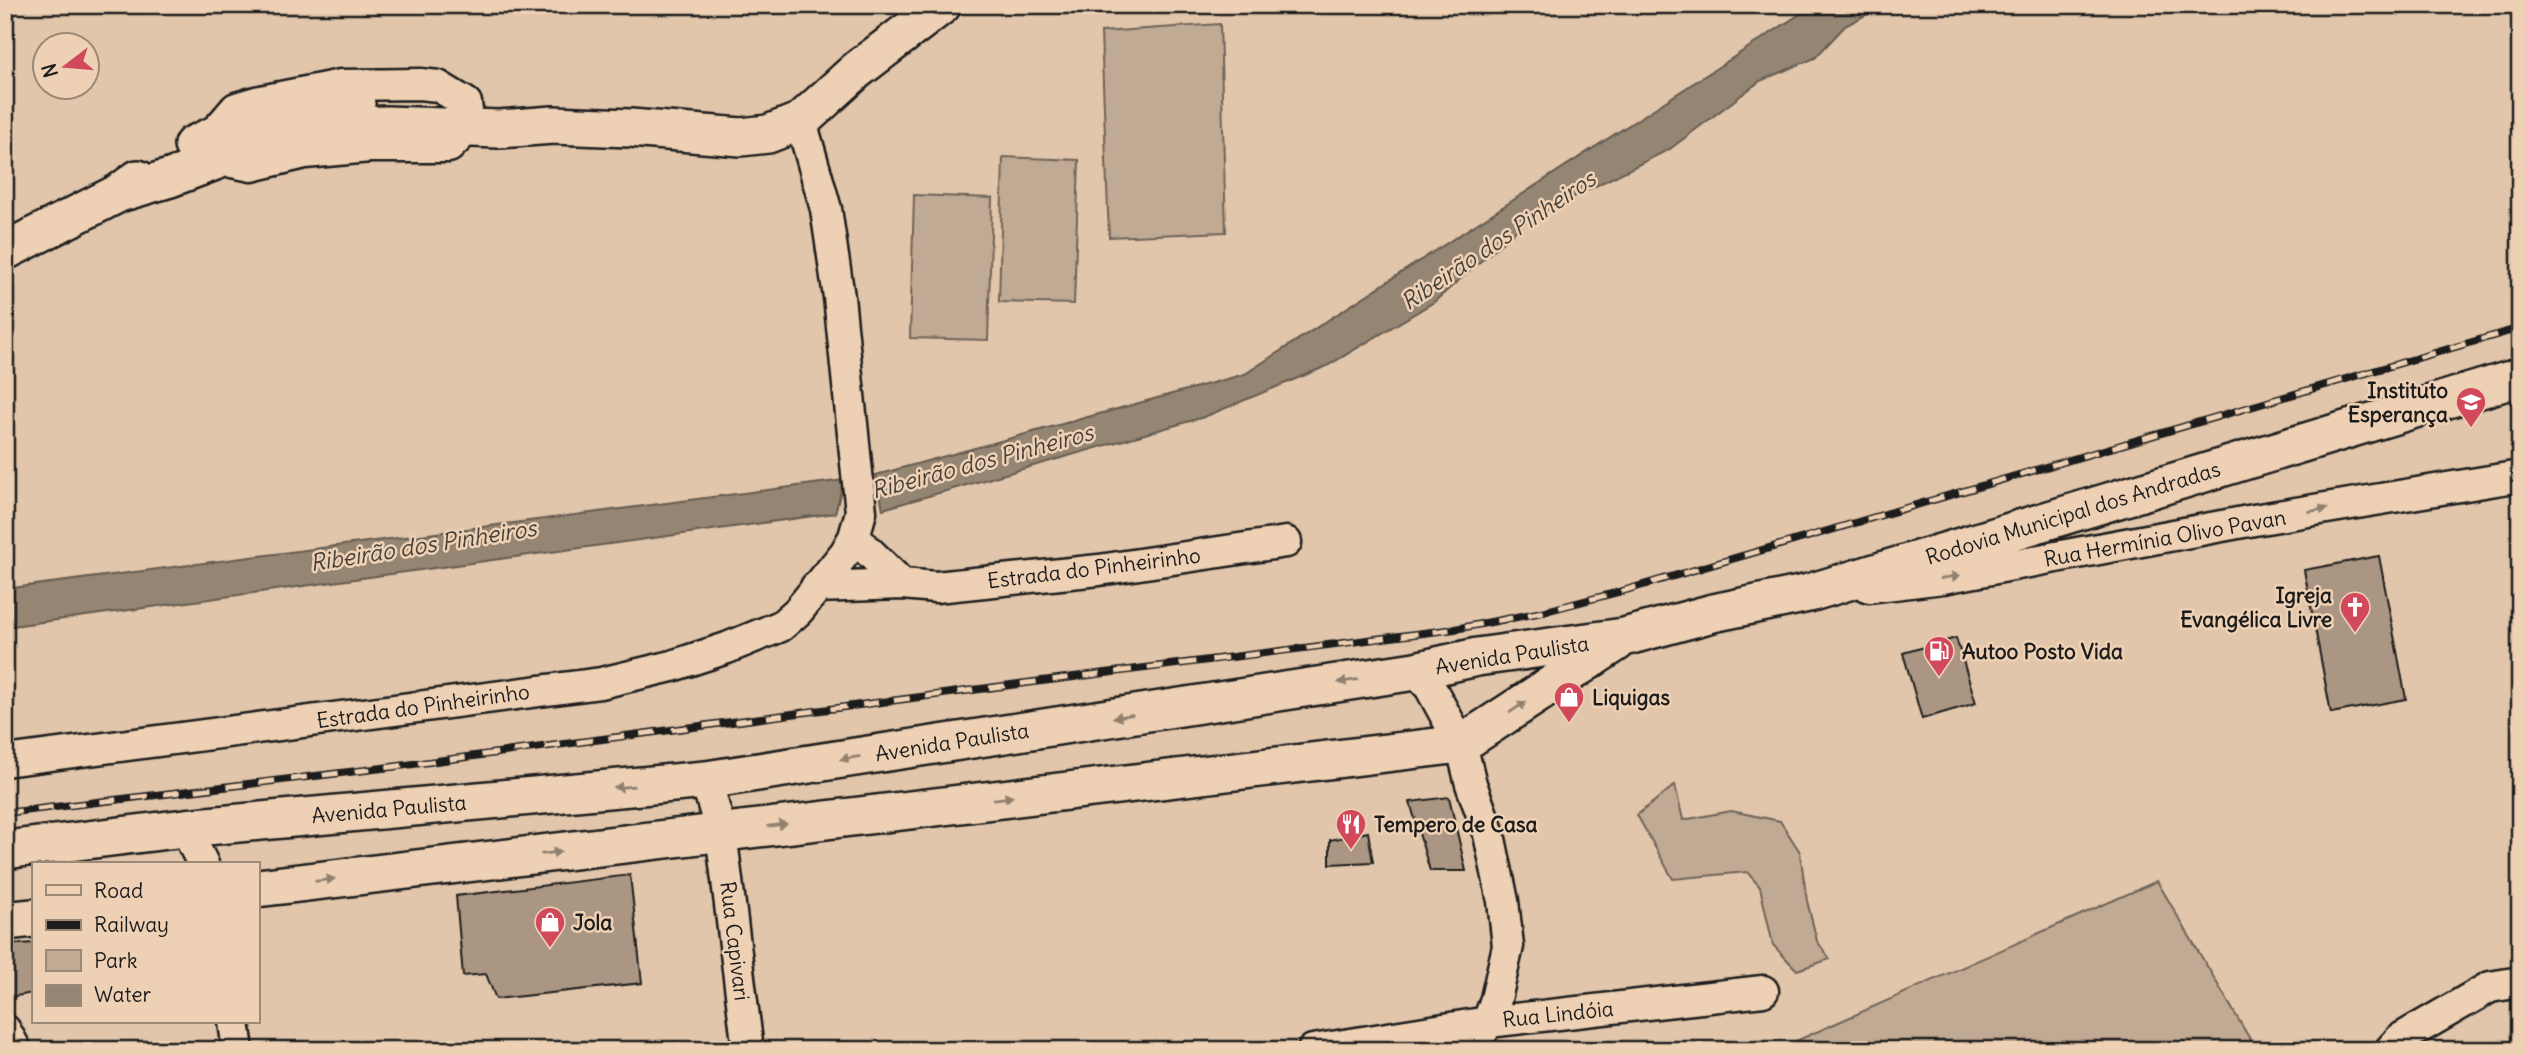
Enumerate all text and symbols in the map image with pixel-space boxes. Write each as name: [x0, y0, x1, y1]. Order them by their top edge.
north arrow: [32, 32, 102, 102]
text: N: [36, 61, 63, 80]
water label: Ribeirão dos Pinheiros: [1395, 163, 1602, 316]
place label: Instituto Esperança: [2348, 377, 2448, 428]
school or university icon: Instituto Esperança: [2454, 385, 2488, 429]
water label: Ribeirão dos Pinheiros: [868, 417, 1098, 505]
street label: Rodovia Municipal dos Andradas: [1922, 455, 2224, 571]
street label: Rua Hermínia Olivo Pavan: [2042, 503, 2288, 573]
one-way arrow: [2307, 504, 2329, 515]
water label: Ribeirão dos Pinheiros: [308, 513, 540, 577]
street label: Estrada do Pinheirinho: [986, 542, 1202, 594]
one-way arrow: [1939, 571, 1961, 582]
place label: Igreja Evangélica Livre: [2180, 582, 2332, 633]
church icon: Igreja Evangélica Livre: [2338, 590, 2372, 634]
street label: Avenida Paulista: [1433, 630, 1591, 680]
fuel station icon: Autoo Posto Vida: [1922, 634, 1956, 678]
place label: Autoo Posto Vida: [1962, 638, 2123, 665]
one-way arrow: [1337, 676, 1359, 687]
street label: Estrada do Pinheirinho: [315, 678, 531, 734]
shop icon: Liquigas: [1552, 680, 1586, 724]
place label: Liquigas: [1592, 684, 1670, 711]
one-way arrow: [1509, 700, 1527, 714]
one-way arrow: [1112, 711, 1134, 722]
street label: Avenida Paulista: [873, 717, 1031, 767]
one-way arrow: [838, 753, 860, 764]
one-way arrow: [613, 782, 635, 793]
street label: Avenida Paulista: [310, 789, 468, 829]
one-way arrow: [992, 793, 1014, 804]
restaurant icon: Tempero de Casa: [1334, 807, 1368, 851]
place label: Tempero de Casa: [1374, 811, 1537, 838]
one-way arrow: [766, 820, 788, 831]
one-way arrow: [540, 847, 562, 858]
legend: [32, 862, 259, 1024]
one-way arrow: [314, 875, 336, 886]
text: Road: [94, 877, 143, 904]
street label: Rua Capivari: [714, 880, 756, 1002]
shop icon: Jola: [533, 905, 567, 949]
place label: Jola: [573, 909, 612, 936]
text: Railway: [94, 911, 169, 938]
text: Park: [94, 947, 137, 974]
text: Water: [94, 981, 152, 1008]
street label: Rua Lindóia: [1501, 995, 1615, 1033]

